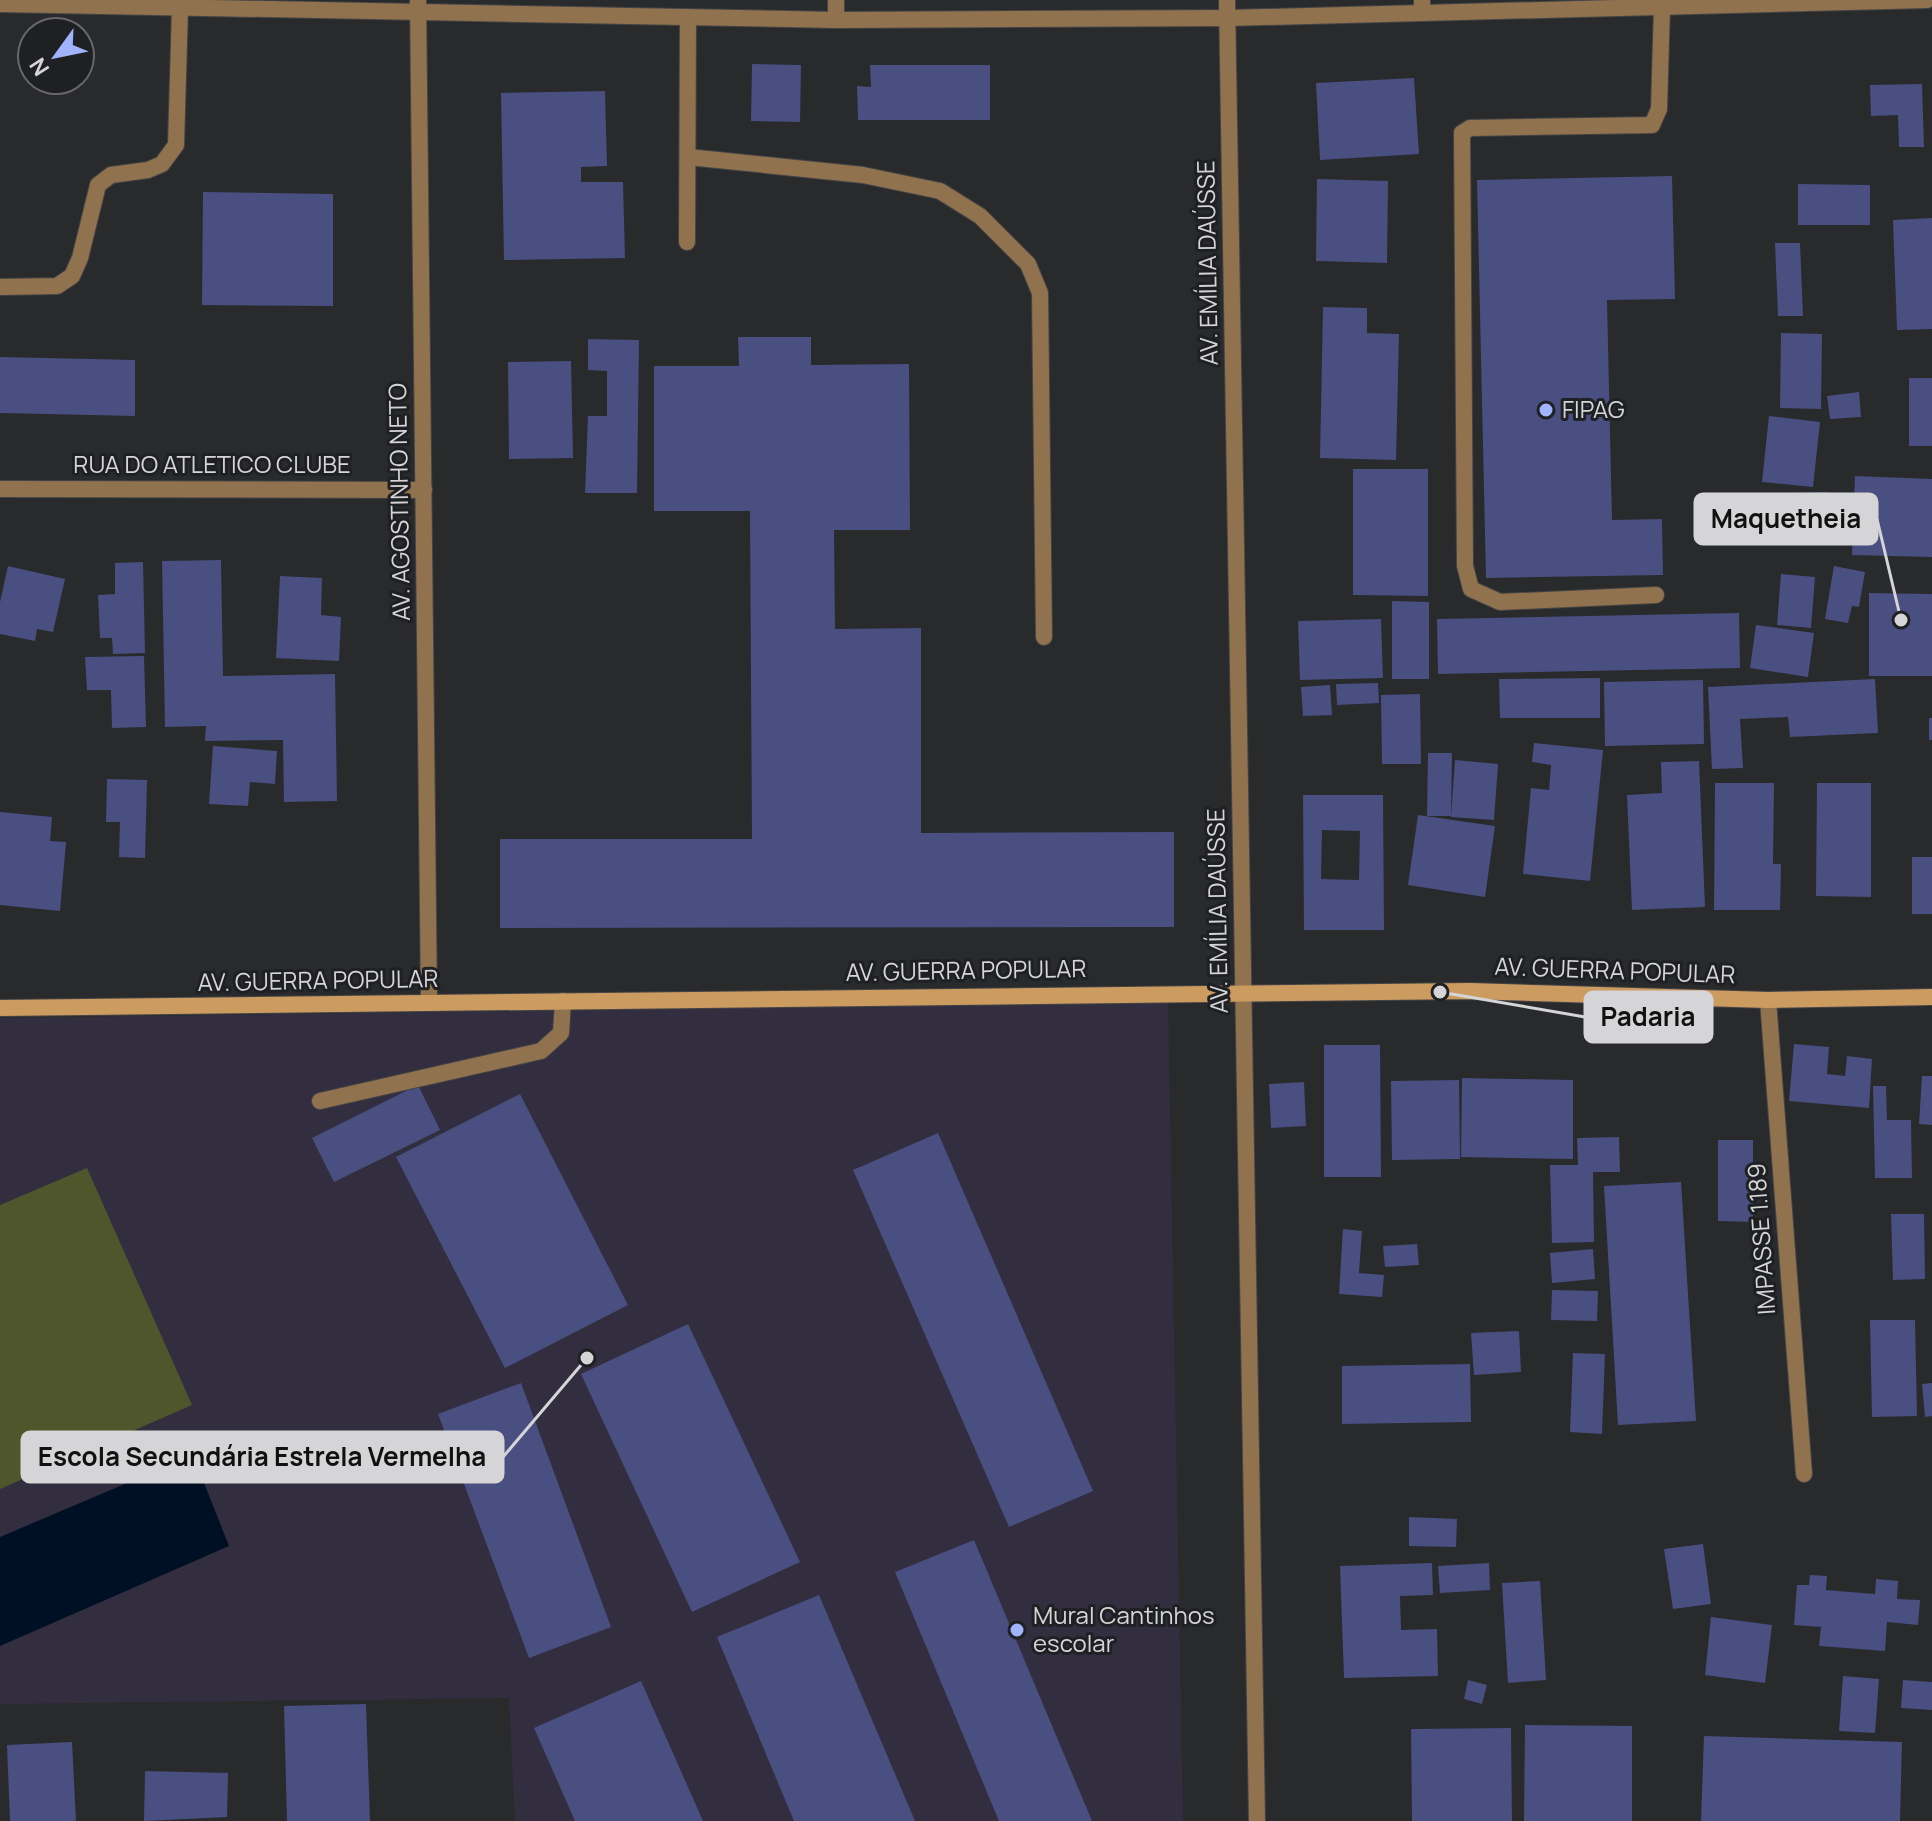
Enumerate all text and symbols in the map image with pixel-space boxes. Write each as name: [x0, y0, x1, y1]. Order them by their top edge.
north arrow: [16, 16, 96, 96]
text: N: [22, 52, 56, 82]
street label: AV. EMÍLIA DAÚSSE: [1188, 160, 1225, 366]
street label: AV. AGOSTINHO NETO: [380, 383, 417, 621]
place label: FIPAG: [1562, 392, 1625, 425]
marker: FIPAG: [1537, 401, 1555, 419]
street label: RUA DO ATLETICO CLUBE: [73, 447, 351, 480]
callout: Maquetheia: [1695, 494, 1877, 544]
text: Maquetheia: [1711, 500, 1861, 536]
street label: AV. EMÍLIA DAÚSSE: [1198, 808, 1235, 1014]
street label: AV. GUERRA POPULAR: [1494, 949, 1736, 990]
street label: AV. GUERRA POPULAR: [845, 951, 1087, 988]
street label: AV. GUERRA POPULAR: [197, 961, 439, 998]
callout: Padaria: [1585, 992, 1712, 1042]
text: Padaria: [1601, 998, 1695, 1034]
street label: IMPASSE 1.189: [1739, 1162, 1782, 1316]
callout: Escola Secundária Estrela Vermelha: [22, 1432, 503, 1482]
text: Escola Secundária Estrela Vermelha: [38, 1438, 486, 1474]
place label: Mural Cantinhos escolar: [1033, 1598, 1215, 1659]
marker: Mural Cantinhos escolar: [1008, 1621, 1026, 1639]

